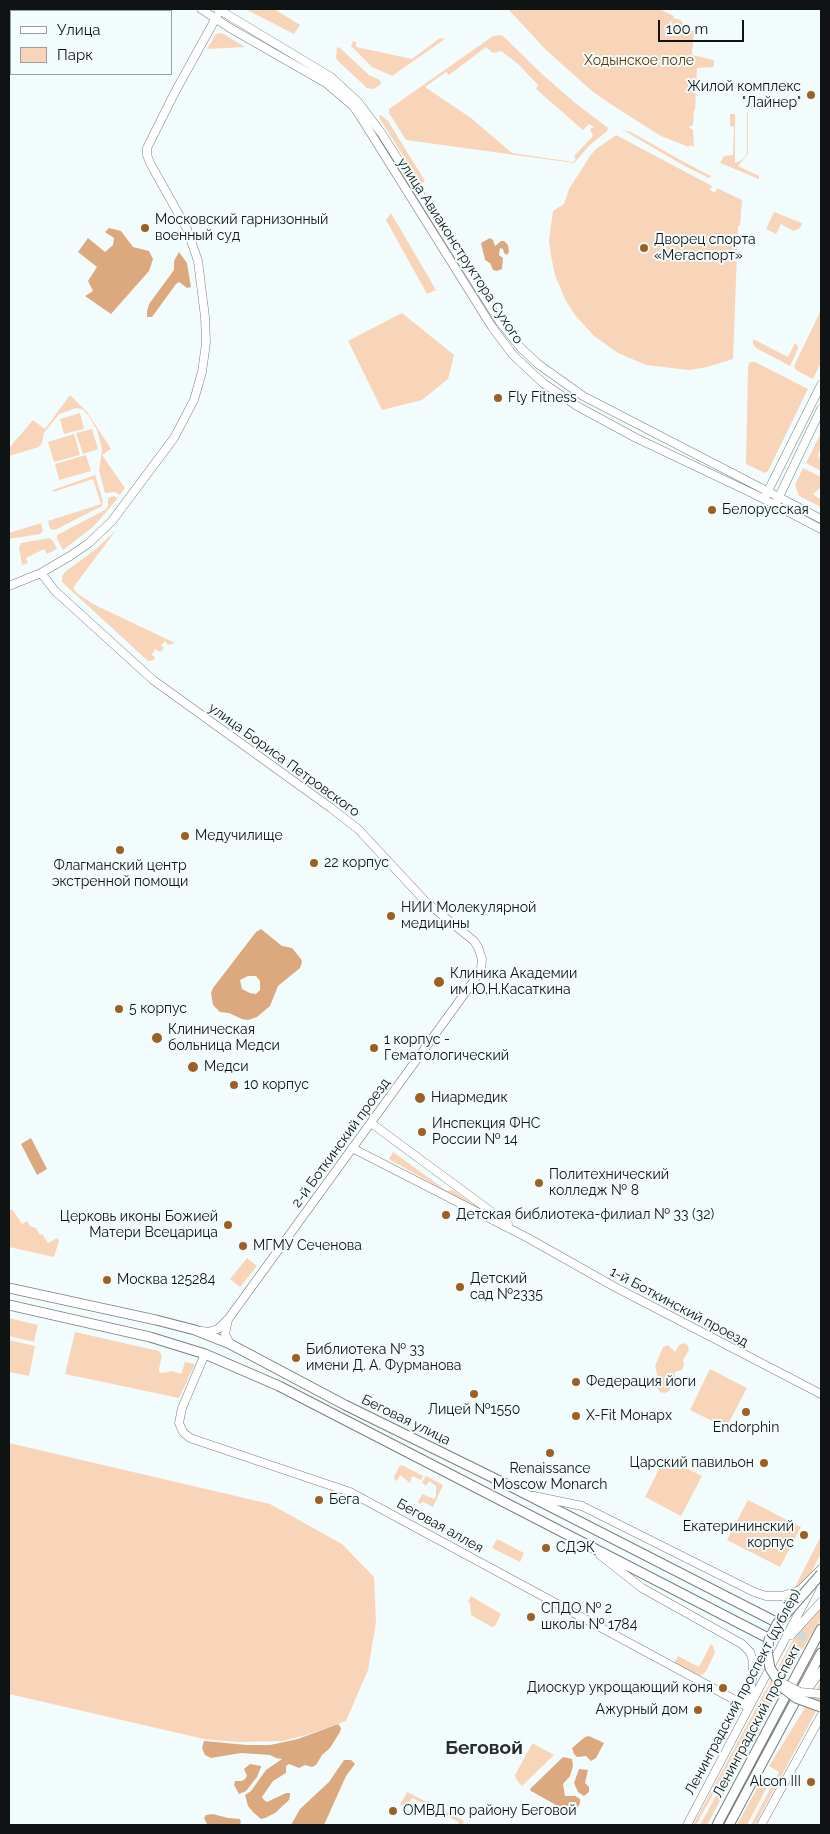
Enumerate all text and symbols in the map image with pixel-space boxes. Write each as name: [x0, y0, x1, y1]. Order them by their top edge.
legend: [10, 10, 172, 75]
scale bar: [660, 10, 746, 42]
text: 100 m: [666, 20, 708, 38]
text: Улица: [57, 21, 101, 39]
text: Парк: [57, 46, 93, 64]
park label: Ходынское поле: [584, 53, 694, 69]
place label: Жилой комплекс "Лайнер": [687, 79, 801, 111]
marker: Жилой комплекс "Лайнер": [805, 89, 817, 101]
street label: улица Авиаконструктора Сухого: [393, 155, 527, 347]
place label: Московский гарнизонный военный суд: [155, 212, 328, 244]
marker: Московский гарнизонный военный суд: [139, 222, 151, 234]
place label: Дворец спорта «Мегаспорт»: [654, 232, 756, 264]
marker: Дворец спорта «Мегаспорт»: [638, 242, 650, 254]
place label: Fly Fitness: [508, 390, 577, 406]
marker: Fly Fitness: [492, 392, 504, 404]
place label: Белорусская: [722, 502, 809, 518]
marker: Белорусская: [706, 504, 718, 516]
street label: улица Бориса Петровского: [205, 699, 363, 821]
place label: Медучилище: [195, 828, 283, 844]
marker: Медучилище: [179, 830, 191, 842]
marker: Флагманский центр экстренной помощи: [114, 844, 126, 856]
place label: 22 корпус: [324, 855, 389, 871]
marker: 22 корпус: [308, 857, 320, 869]
place label: Флагманский центр экстренной помощи: [52, 858, 188, 890]
place label: НИИ Молекулярной медицины: [401, 900, 536, 932]
marker: НИИ Молекулярной медицины: [385, 910, 397, 922]
place label: Клиника Академии им Ю.Н.Касаткина: [450, 966, 577, 999]
marker: Клиника Академии им Ю.Н.Касаткина: [432, 975, 446, 989]
place label: 5 корпус: [129, 1001, 187, 1017]
marker: 5 корпус: [113, 1003, 125, 1015]
place label: Клиническая больница Медси: [168, 1022, 280, 1054]
marker: Клиническая больница Медси: [150, 1031, 164, 1045]
place label: 1 корпус - Гематологический: [384, 1032, 509, 1064]
marker: 1 корпус - Гематологический: [368, 1042, 380, 1054]
place label: Медси: [204, 1059, 249, 1075]
marker: Медси: [186, 1060, 200, 1074]
street label: 2-й Боткинский проезд: [288, 1075, 394, 1211]
place label: 10 корпус: [244, 1077, 309, 1093]
marker: 10 корпус: [228, 1079, 240, 1091]
place label: Ниармедик: [431, 1090, 508, 1106]
marker: Ниармедик: [413, 1091, 427, 1105]
place label: Инспекция ФНС России № 14: [432, 1116, 540, 1148]
marker: Инспекция ФНС России № 14: [416, 1126, 428, 1138]
place label: Политехнический колледж № 8: [549, 1167, 669, 1200]
marker: Политехнический колледж № 8: [533, 1177, 545, 1189]
place label: Детская библиотека-филиал № 33 (32): [456, 1207, 714, 1223]
place label: Церковь иконы Божией Матери Всецарица: [60, 1209, 218, 1242]
marker: Детская библиотека-филиал № 33 (32): [440, 1209, 452, 1221]
marker: Церковь иконы Божией Матери Всецарица: [222, 1219, 234, 1231]
place label: МГМУ Сеченова: [253, 1238, 362, 1254]
marker: МГМУ Сеченова: [237, 1240, 249, 1252]
street label: 1-й Боткинский проезд: [607, 1263, 751, 1351]
place label: Детский сад №2335: [470, 1271, 543, 1304]
place label: Москва 125284: [117, 1272, 215, 1288]
marker: Москва 125284: [101, 1274, 113, 1286]
marker: Детский сад №2335: [454, 1281, 466, 1293]
place label: Библиотека № 33 имени Д. А. Фурманова: [306, 1342, 461, 1374]
marker: Библиотека № 33 имени Д. А. Фурманова: [290, 1352, 302, 1364]
place label: Федерация йоги: [586, 1374, 696, 1390]
marker: Федерация йоги: [570, 1376, 582, 1388]
marker: Лицей №1550: [468, 1388, 480, 1400]
street label: Беговая улица: [359, 1391, 453, 1449]
place label: Лицей №1550: [428, 1402, 520, 1418]
marker: Endorphin: [740, 1406, 752, 1418]
place label: X-Fit Монарх: [586, 1408, 672, 1424]
marker: X-Fit Монарх: [570, 1410, 582, 1422]
place label: Endorphin: [713, 1420, 779, 1436]
marker: Renaissance Moscow Monarch: [544, 1447, 556, 1459]
place label: Царский павильон: [630, 1455, 754, 1471]
marker: Царский павильон: [758, 1457, 770, 1469]
place label: Renaissance Moscow Monarch: [493, 1461, 607, 1494]
place label: Бега: [329, 1492, 360, 1508]
marker: Бега: [313, 1494, 325, 1506]
street label: Беговая аллея: [394, 1495, 486, 1557]
place label: Екатерининский корпус: [683, 1519, 794, 1551]
marker: Екатерининский корпус: [798, 1529, 810, 1541]
place label: СДЭК: [556, 1540, 595, 1556]
marker: СДЭК: [540, 1542, 552, 1554]
street label: Ленинградский проспект (дублёр): [681, 1586, 805, 1798]
place label: СПДО № 2 школы № 1784: [541, 1601, 637, 1634]
marker: СПДО № 2 школы № 1784: [525, 1611, 537, 1623]
street label: Ленинградский проспект: [709, 1642, 805, 1800]
place label: Диоскур укрощающий коня: [527, 1680, 713, 1696]
marker: Диоскур укрощающий коня: [717, 1682, 729, 1694]
place label: Ажурный дом: [595, 1702, 688, 1718]
marker: Ажурный дом: [692, 1704, 704, 1716]
district label: Беговой: [445, 1737, 523, 1759]
place label: Alcon III: [750, 1774, 801, 1790]
marker: Alcon III: [805, 1776, 817, 1788]
place label: ОМВД по району Беговой: [403, 1803, 576, 1819]
marker: ОМВД по району Беговой: [387, 1805, 399, 1817]

